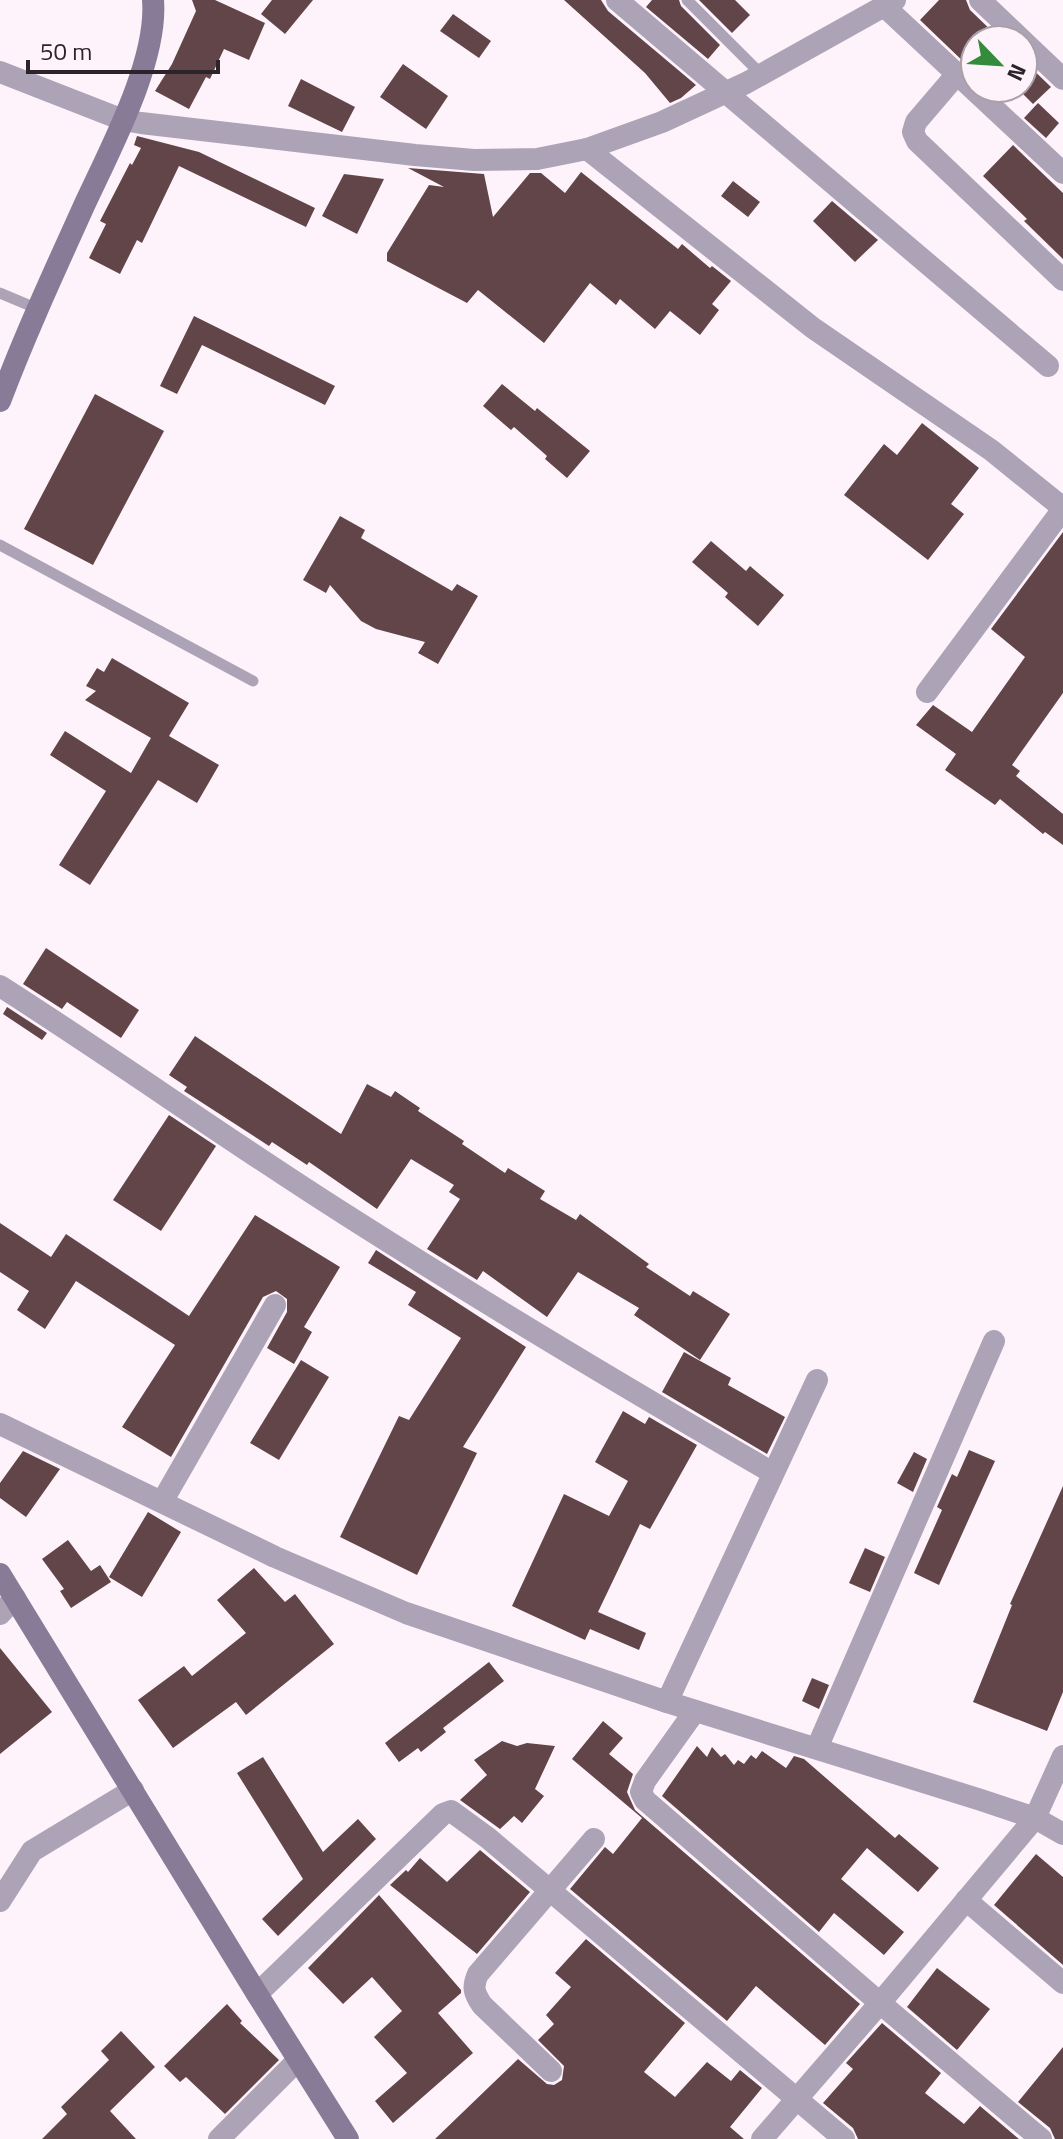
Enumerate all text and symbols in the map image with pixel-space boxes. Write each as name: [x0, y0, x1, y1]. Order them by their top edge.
scale bar: [28, 24, 218, 74]
north arrow: [959, 24, 1039, 104]
text: 50 m: [40, 33, 92, 69]
text: N: [998, 58, 1036, 87]

